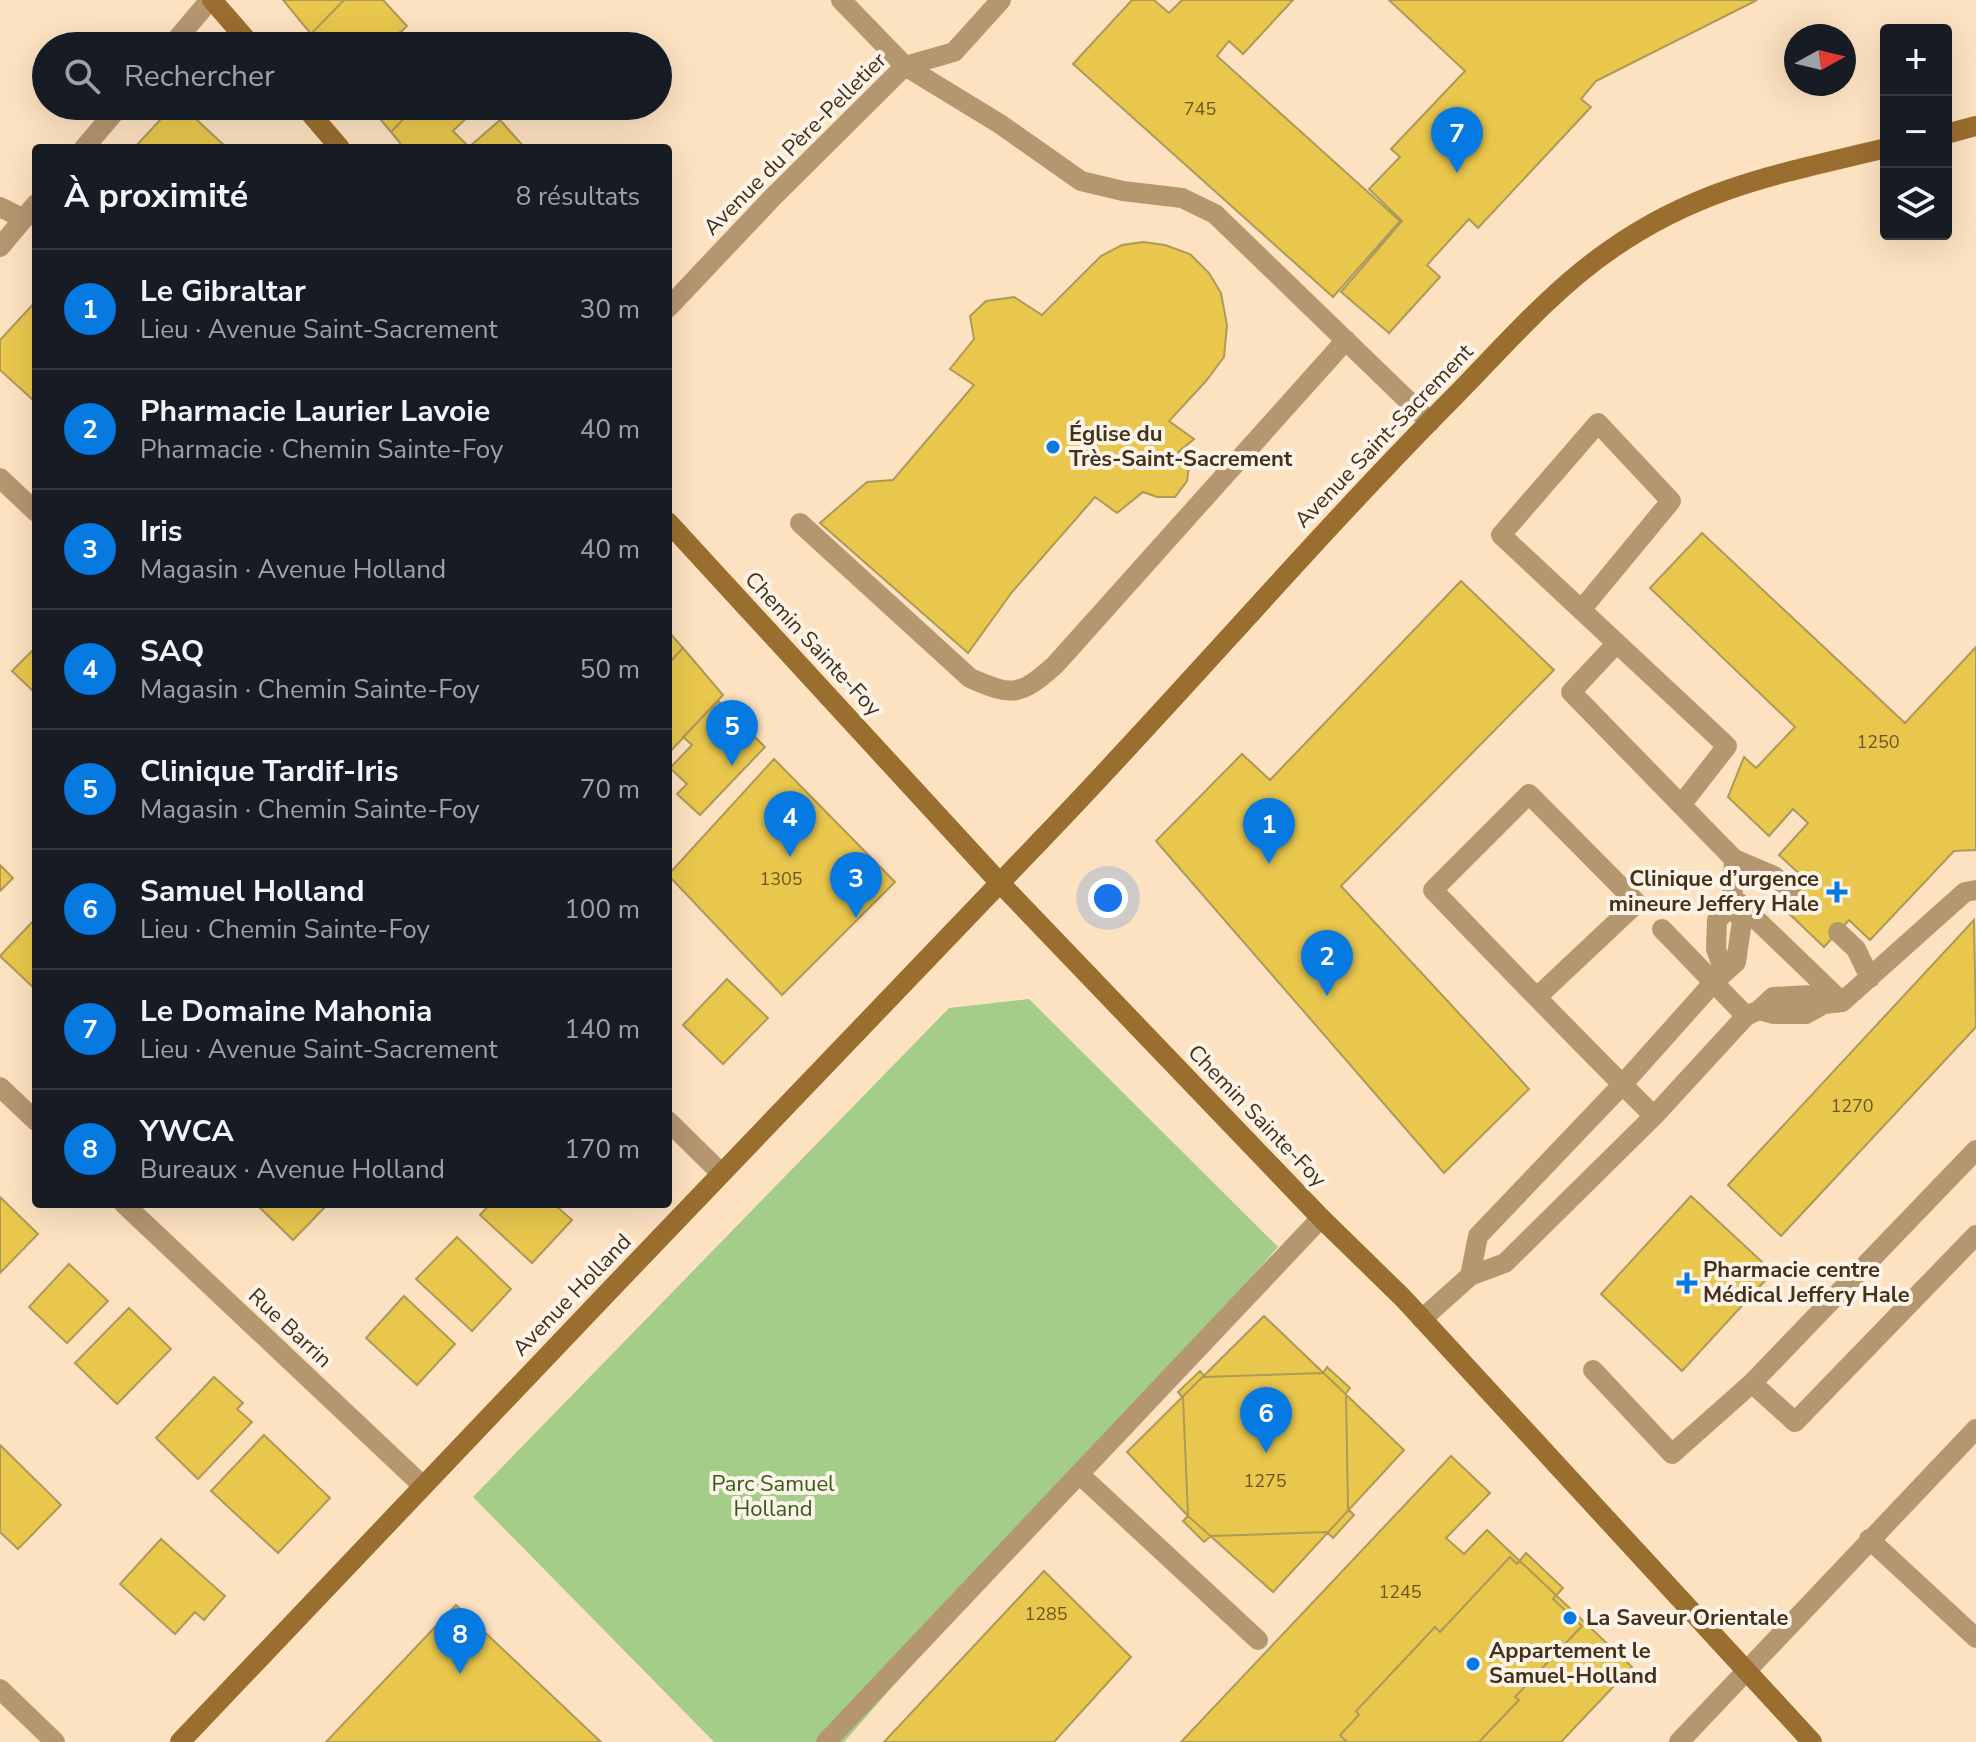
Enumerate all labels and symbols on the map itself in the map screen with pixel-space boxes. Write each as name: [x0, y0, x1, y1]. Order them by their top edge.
north arrow: [1784, 24, 1856, 96]
street label: Avenue du Père-Pelletier: [697, 46, 893, 242]
house number: 745: [1184, 97, 1216, 121]
pin: 7: [1431, 107, 1483, 173]
street label: Avenue Saint-Sacrement: [1288, 337, 1480, 535]
place label: Église du Très-Saint-Sacrement: [1069, 419, 1293, 474]
marker: Église du Très-Saint-Sacrement: [1044, 438, 1062, 456]
street label: Chemin Sainte-Foy: [738, 565, 888, 723]
pin: 5: [706, 700, 758, 766]
house number: 1250: [1856, 730, 1900, 754]
pin: 4: [764, 791, 816, 857]
pin: 1: [1243, 798, 1295, 864]
pin: 3: [830, 852, 882, 918]
place label: Clinique d’urgence mineure Jeffery Hale: [1609, 864, 1819, 919]
house number: 1305: [759, 867, 803, 891]
your location: [1088, 878, 1128, 918]
marker: Clinique d’urgence mineure Jeffery Hale: [1826, 881, 1848, 903]
pin: 2: [1301, 930, 1353, 996]
street label: Chemin Sainte-Foy: [1181, 1038, 1333, 1194]
house number: 1270: [1830, 1094, 1874, 1118]
street label: Avenue Holland: [506, 1227, 638, 1363]
place label: Pharmacie centre Médical Jeffery Hale: [1703, 1255, 1910, 1310]
marker: Pharmacie centre Médical Jeffery Hale: [1678, 1274, 1696, 1292]
street label: Rue Barrin: [242, 1281, 338, 1375]
pin: 6: [1240, 1387, 1292, 1453]
park label: Parc Samuel Holland: [711, 1469, 835, 1524]
house number: 1275: [1243, 1469, 1287, 1493]
house number: 1245: [1378, 1580, 1422, 1604]
house number: 1285: [1024, 1602, 1068, 1626]
place label: La Saveur Orientale: [1586, 1603, 1788, 1633]
pin: 8: [434, 1608, 486, 1674]
marker: La Saveur Orientale: [1561, 1609, 1579, 1627]
place label: Appartement le Samuel-Holland: [1489, 1636, 1657, 1691]
marker: Appartement le Samuel-Holland: [1464, 1655, 1482, 1673]

